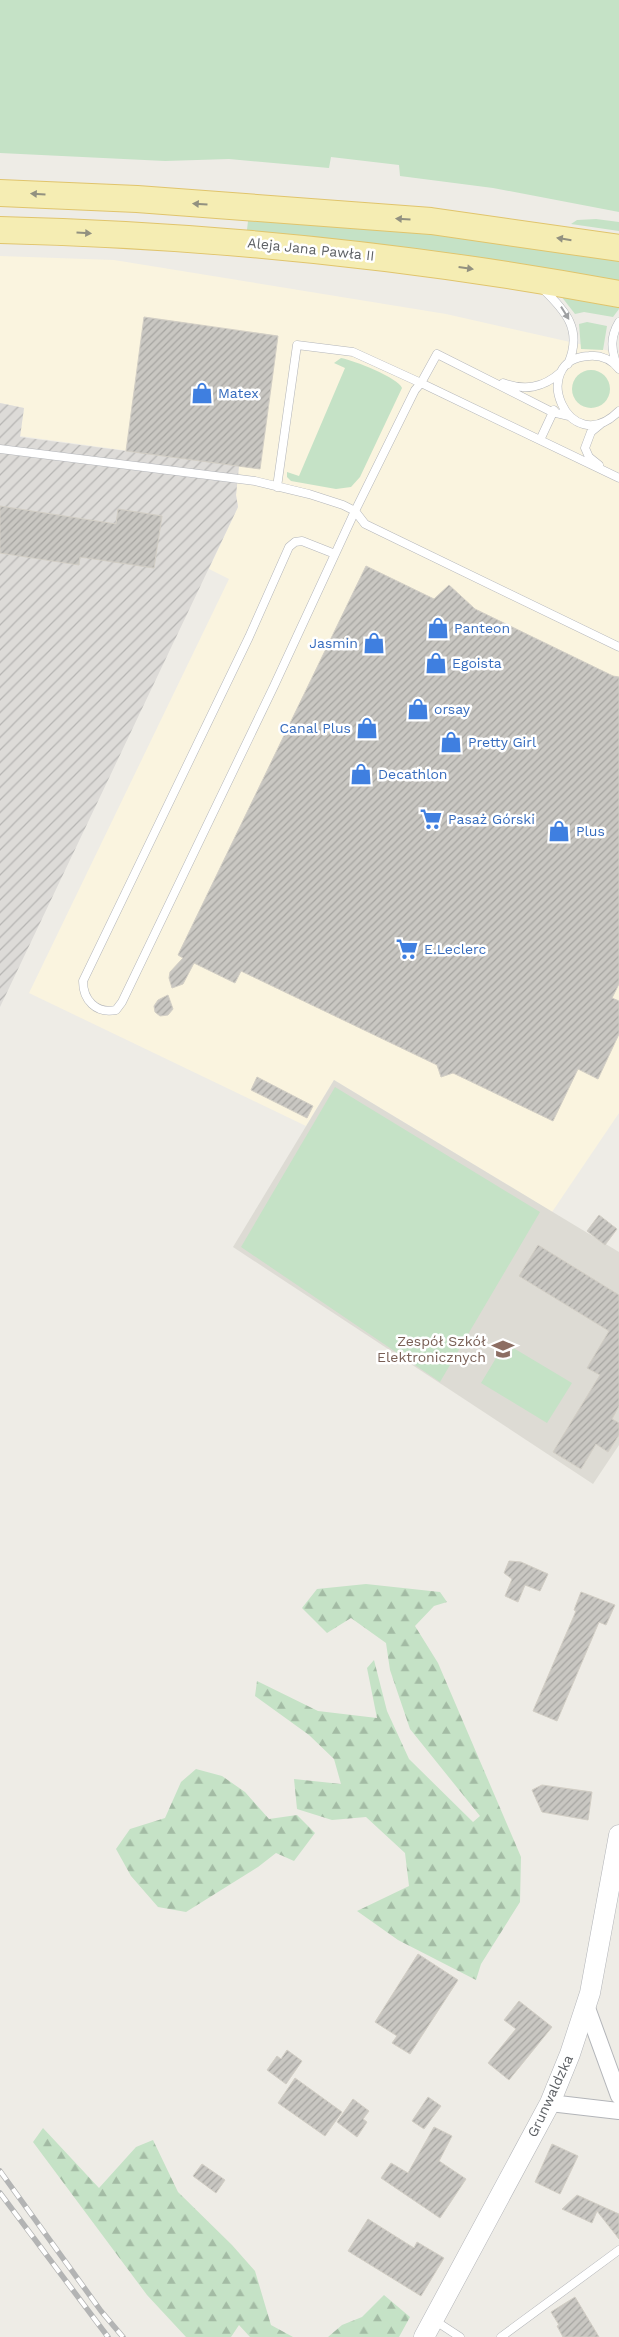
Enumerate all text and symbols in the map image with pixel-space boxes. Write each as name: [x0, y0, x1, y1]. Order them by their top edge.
one-way arrow: [30, 190, 46, 198]
one-way arrow: [192, 200, 208, 208]
one-way arrow: [394, 214, 410, 222]
one-way arrow: [76, 230, 92, 238]
street label: Aleja Jana Pawła II: [247, 234, 375, 264]
one-way arrow: [556, 234, 572, 242]
one-way arrow: [458, 264, 474, 272]
one-way arrow: [560, 307, 570, 320]
shop icon: Matex: [189, 380, 215, 406]
place label: Matex: [218, 385, 259, 401]
shop icon: Panteon: [425, 615, 451, 641]
place label: Panteon: [454, 620, 510, 636]
shop icon: Jasmin: [361, 630, 387, 656]
place label: Jasmin: [309, 635, 358, 651]
shop icon: Egoista: [423, 650, 449, 676]
place label: Egoista: [452, 655, 502, 671]
shop icon: orsay: [405, 696, 431, 722]
place label: orsay: [434, 701, 471, 717]
shop icon: Canal Plus: [354, 715, 380, 741]
place label: Canal Plus: [279, 720, 351, 736]
shop icon: Pretty Girl: [438, 729, 464, 755]
place label: Pretty Girl: [468, 734, 537, 750]
shop icon: Decathlon: [348, 761, 374, 787]
place label: Decathlon: [378, 766, 448, 782]
supermarket icon: Pasaż Górski: [418, 806, 444, 832]
place label: Pasaż Górski: [448, 811, 535, 827]
shop icon: Plus: [546, 818, 572, 844]
place label: Plus: [576, 823, 605, 839]
supermarket icon: E.Leclerc: [394, 936, 420, 962]
place label: E.Leclerc: [424, 941, 487, 957]
place label: Zespół Szkół Elektronicznych: [377, 1333, 486, 1365]
school or university icon: Zespół Szkół Elektronicznych: [490, 1336, 516, 1362]
street label: Grunwaldzka: [524, 2052, 576, 2140]

